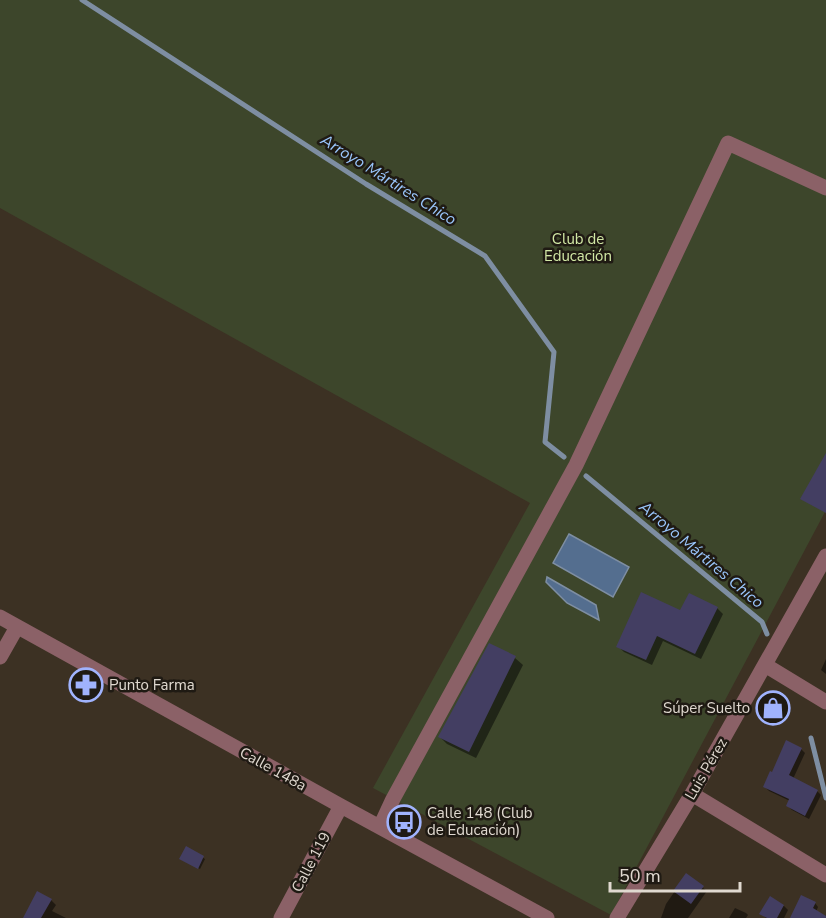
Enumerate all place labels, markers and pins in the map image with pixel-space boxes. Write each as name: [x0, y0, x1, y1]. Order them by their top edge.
pharmacy icon: Punto Farma: [68, 667, 104, 703]
place label: Punto Farma: [109, 675, 195, 695]
shop icon: Súper Suelto: [755, 690, 791, 726]
place label: Súper Suelto: [663, 698, 750, 718]
place label: Calle 148 (Club de Educación): [427, 803, 533, 840]
bus stop icon: Calle 148 (Club de Educación): [386, 804, 422, 840]

